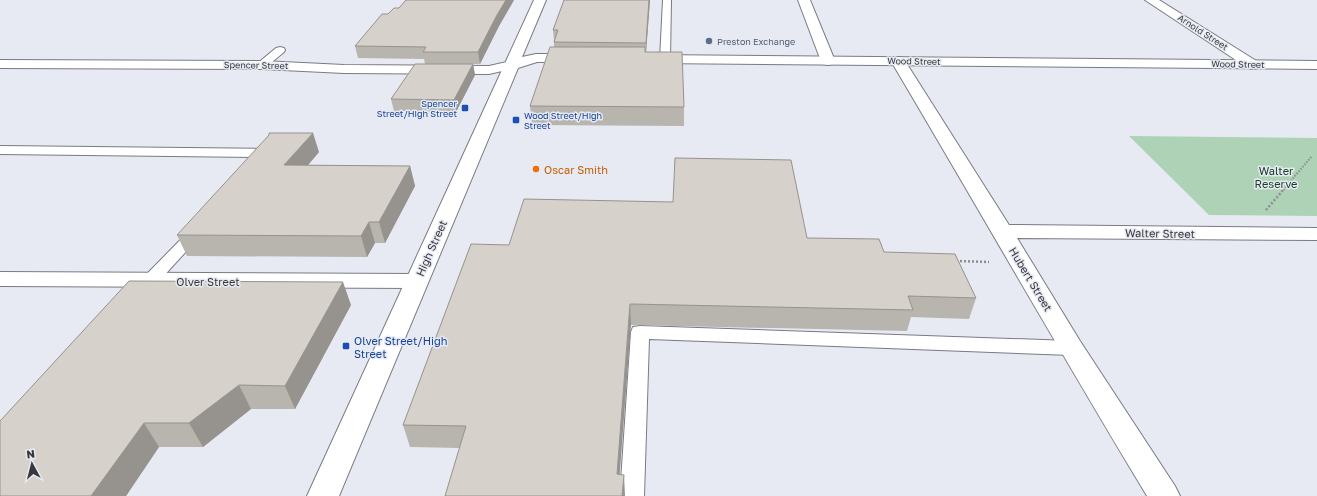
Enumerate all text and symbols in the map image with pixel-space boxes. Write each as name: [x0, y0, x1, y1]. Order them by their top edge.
street label: Arnold Street: [1176, 12, 1231, 53]
marker: Preston Exchange: [704, 36, 714, 46]
place label: Preston Exchange: [717, 36, 795, 47]
street label: Wood Street: [887, 55, 941, 67]
street label: Wood Street: [1211, 58, 1265, 70]
street label: Spencer Street: [224, 59, 289, 71]
place label: Spencer Street/High Street: [377, 98, 457, 119]
marker: Spencer Street/High Street: [460, 103, 470, 113]
place label: Wood Street/High Street: [524, 110, 602, 131]
marker: Wood Street/High Street: [511, 115, 521, 125]
place label: Oscar Smith: [544, 163, 608, 176]
marker: Oscar Smith: [531, 164, 541, 174]
park label: Walter Reserve: [1255, 164, 1297, 190]
street label: High Street: [413, 218, 449, 278]
street label: Walter Street: [1125, 226, 1195, 240]
street label: Hubert Street: [1007, 245, 1055, 313]
street label: Olver Street: [176, 275, 240, 288]
place label: Olver Street/High Street: [354, 334, 447, 360]
marker: Olver Street/High Street: [341, 341, 351, 351]
north arrow: [12, 444, 52, 484]
text: N: [26, 447, 36, 461]

